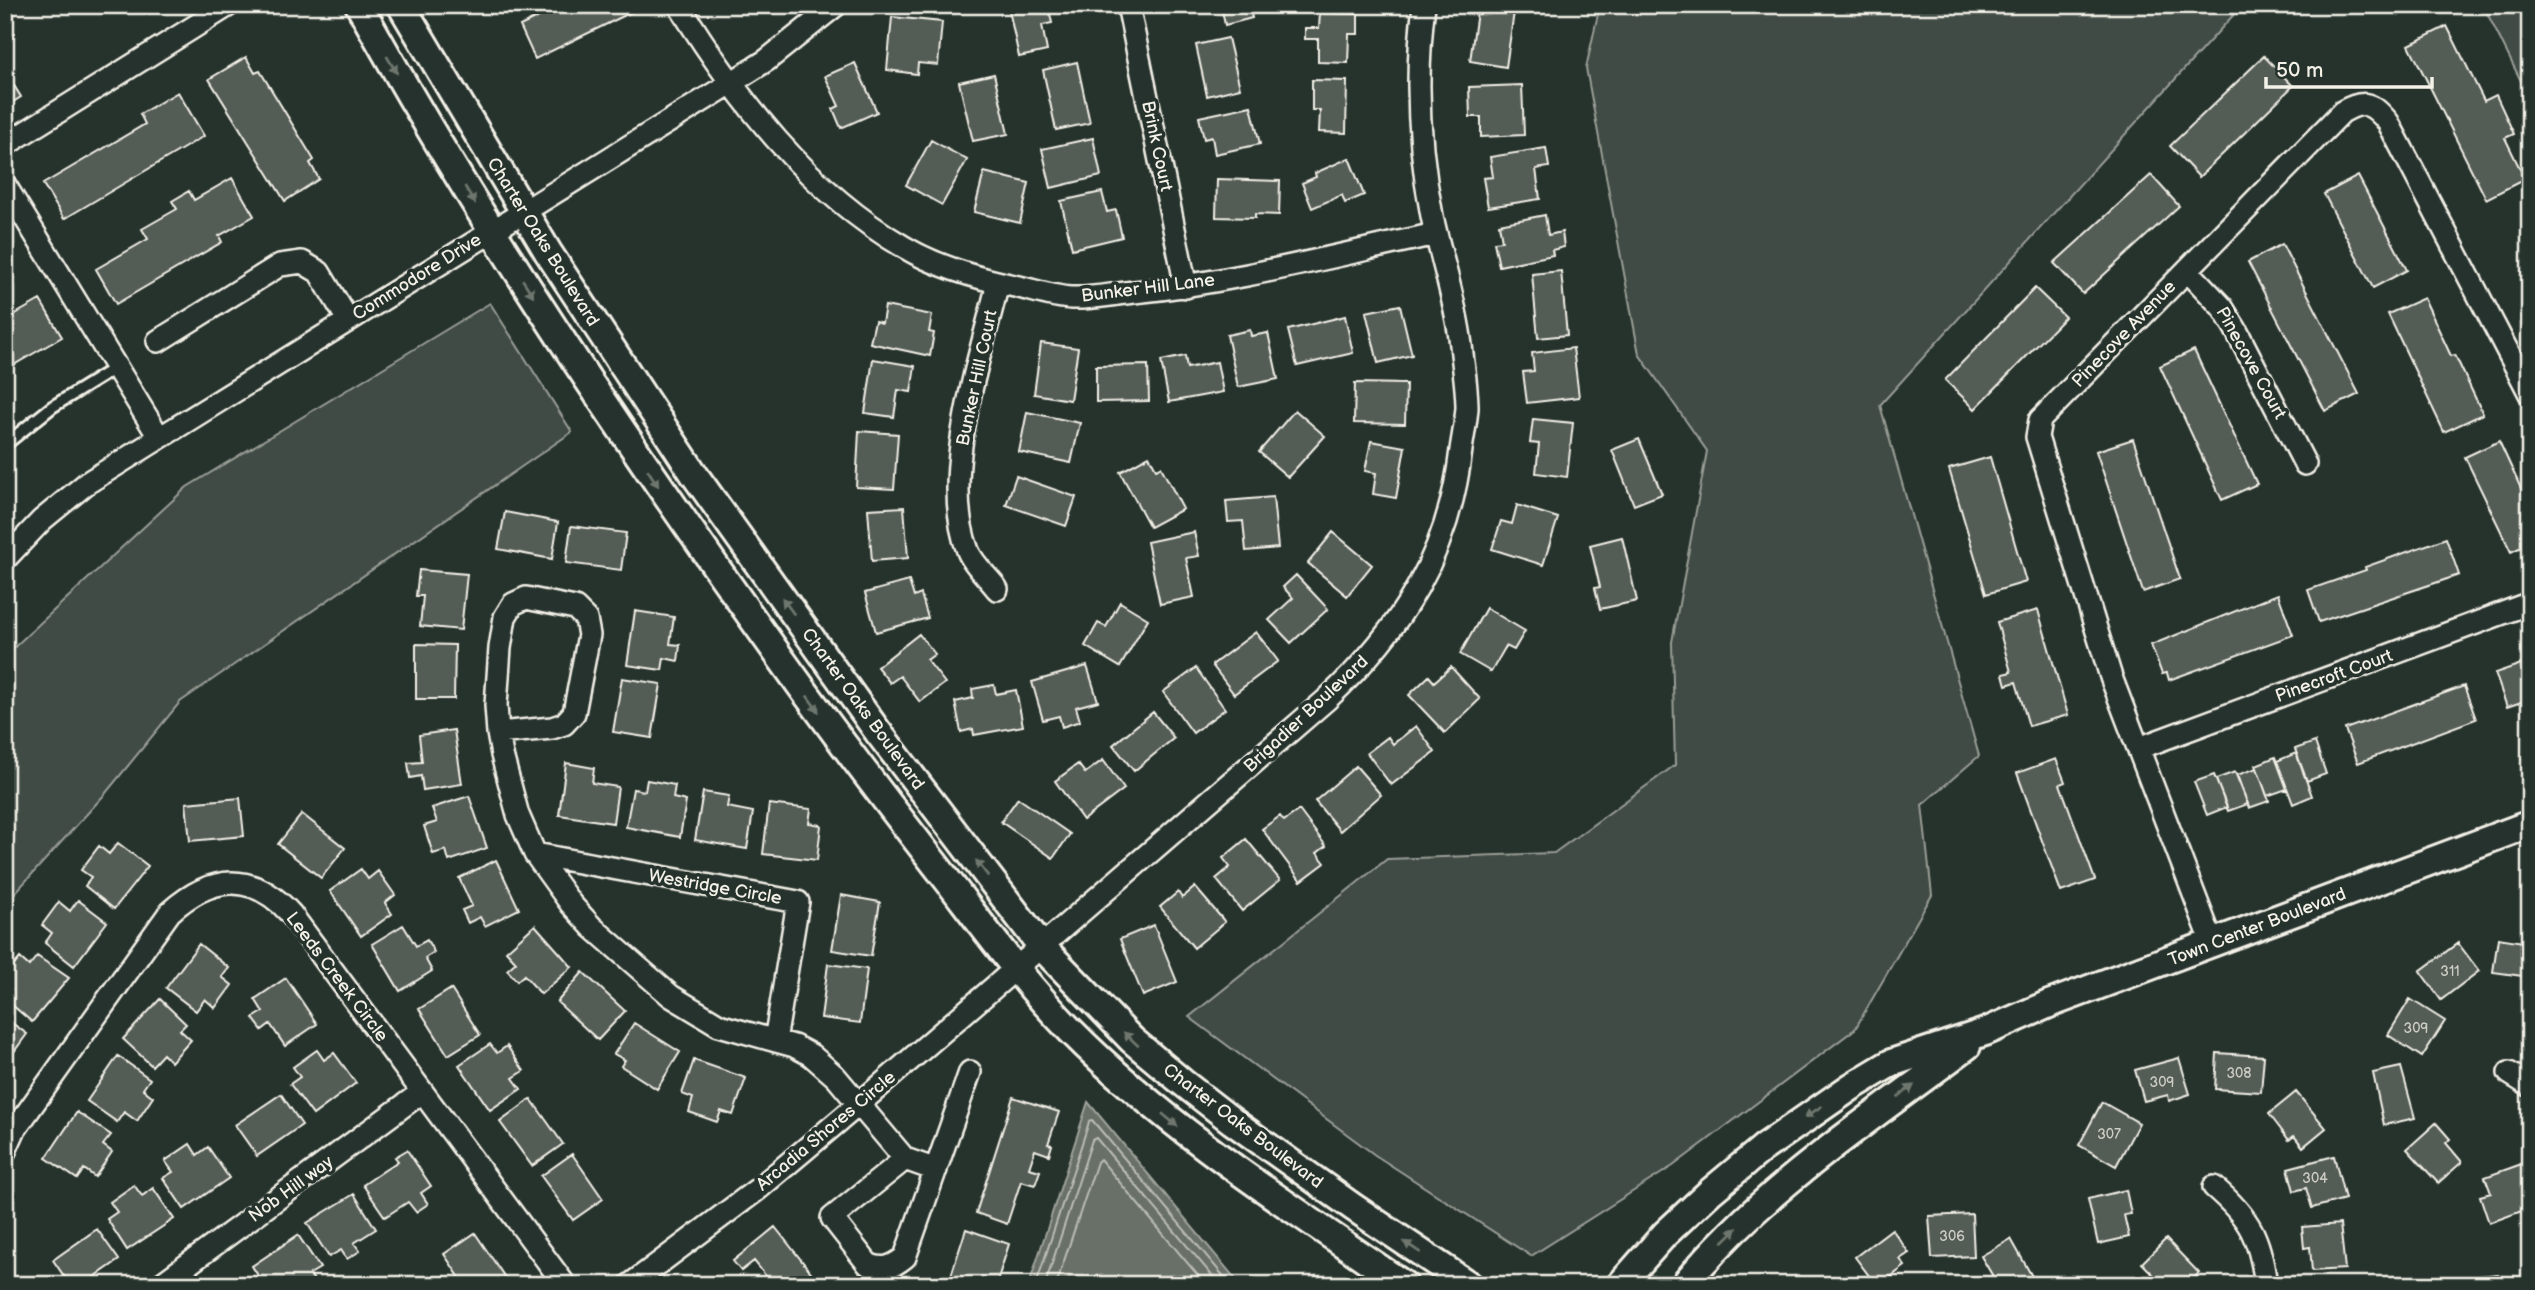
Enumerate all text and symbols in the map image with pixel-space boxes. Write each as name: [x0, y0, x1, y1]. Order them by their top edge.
scale bar: [2266, 46, 2432, 90]
one-way arrow: [386, 55, 398, 74]
text: 50 m: [2276, 58, 2323, 83]
street label: Brink Court: [1137, 99, 1177, 194]
street label: Charter Oaks Boulevard: [482, 154, 604, 330]
one-way arrow: [464, 185, 476, 204]
street label: Commodore Drive: [349, 229, 485, 325]
street label: Bunker Hill Lane: [1080, 269, 1216, 307]
street label: Pinecove Avenue: [2068, 276, 2181, 392]
one-way arrow: [521, 279, 534, 298]
street label: Pinecove Court: [2211, 303, 2291, 423]
street label: Bunker Hill Court: [952, 308, 1002, 448]
one-way arrow: [647, 469, 660, 488]
one-way arrow: [781, 597, 795, 615]
street label: Charter Oaks Boulevard: [797, 624, 929, 794]
street label: Pinecroft Court: [2272, 645, 2396, 707]
street label: Brigadier Boulevard: [1240, 651, 1372, 777]
one-way arrow: [806, 695, 820, 713]
one-way arrow: [975, 859, 989, 877]
street label: Westridge Circle: [647, 865, 784, 909]
street label: Town Center Boulevard: [2165, 883, 2349, 971]
street label: Leeds Creek Circle: [282, 908, 393, 1046]
house number: 311: [2440, 963, 2460, 980]
house number: 309: [2404, 1020, 2428, 1037]
one-way arrow: [1123, 1031, 1140, 1047]
street label: Charter Oaks Boulevard: [1159, 1059, 1327, 1193]
house number: 308: [2226, 1065, 2252, 1082]
street label: Arcadia Shores Circle: [752, 1066, 900, 1195]
house number: 309: [2150, 1074, 2174, 1091]
one-way arrow: [1897, 1085, 1915, 1099]
one-way arrow: [1804, 1105, 1822, 1119]
one-way arrow: [1161, 1112, 1178, 1127]
house number: 307: [2097, 1126, 2121, 1143]
street label: Nob Hill way: [245, 1151, 338, 1227]
house number: 304: [2302, 1170, 2328, 1187]
one-way arrow: [1722, 1227, 1739, 1244]
house number: 306: [1939, 1228, 1965, 1245]
one-way arrow: [1403, 1240, 1421, 1254]

